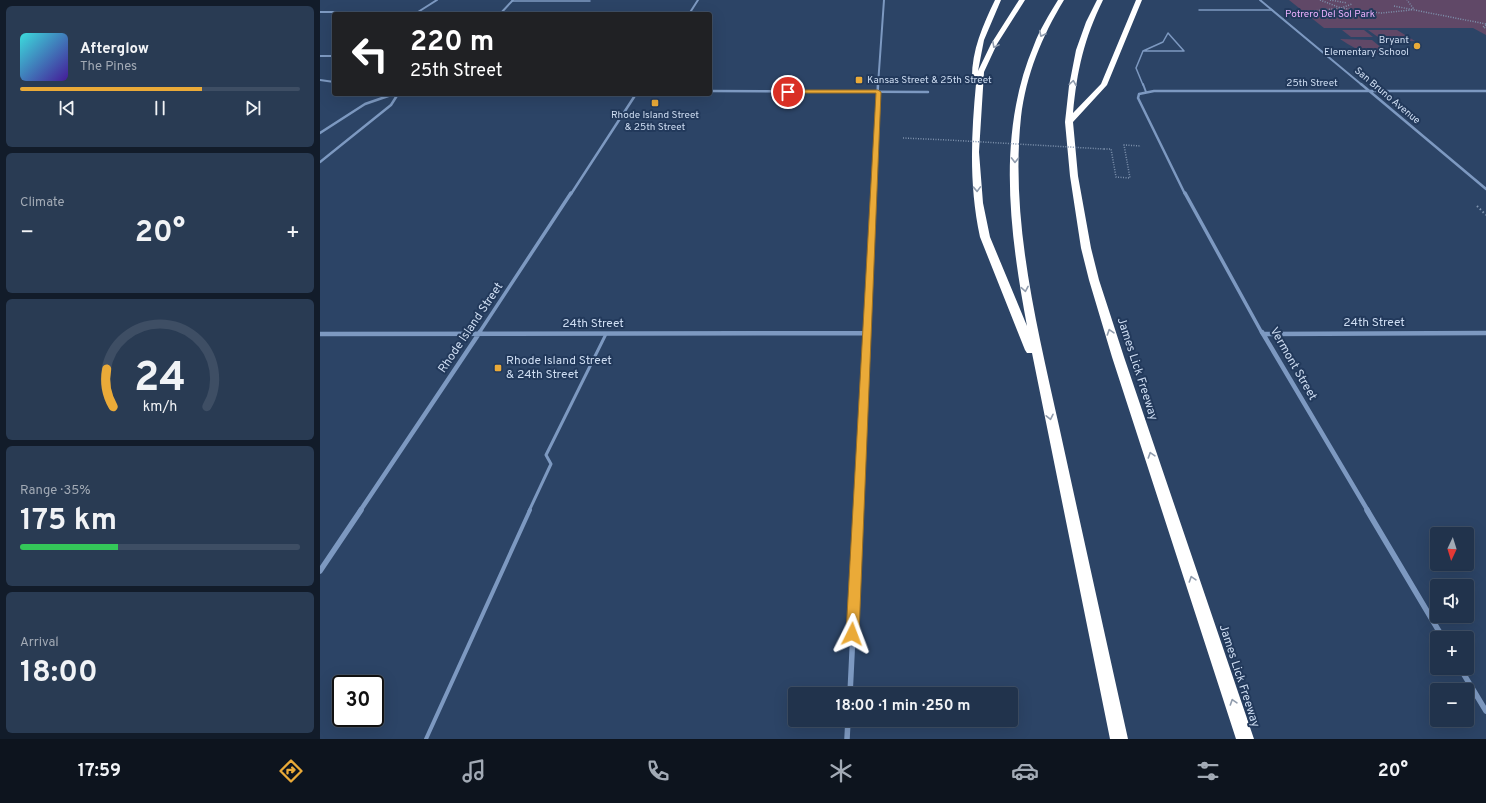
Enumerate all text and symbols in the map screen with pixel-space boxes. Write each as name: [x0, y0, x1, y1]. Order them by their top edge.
park label: Potrero Del Sol Park: [1285, 8, 1375, 21]
text: 220 m: [410, 25, 494, 61]
icon: left: [344, 28, 396, 80]
one-way arrow: [1039, 30, 1047, 37]
place label: Bryant Elementary School: [1324, 34, 1409, 59]
text: Afterglow: [80, 40, 149, 59]
one-way arrow: [992, 41, 1000, 49]
marker: Bryant Elementary School: [1412, 41, 1422, 51]
text: The Pines: [80, 59, 137, 75]
text: 25th Street: [410, 60, 503, 83]
street label: San Bruno Avenue: [1351, 65, 1423, 127]
place label: Kansas Street & 25th Street: [867, 74, 992, 87]
pin: [771, 75, 805, 109]
marker: Kansas Street & 25th Street: [854, 75, 864, 85]
street label: 25th Street: [1286, 77, 1338, 90]
one-way arrow: [1068, 80, 1077, 86]
icon: arrive: [777, 81, 799, 103]
icon: previous: [56, 97, 78, 119]
icon: pause: [149, 97, 171, 119]
icon: next: [242, 97, 264, 119]
marker: Rhode Island Street & 25th Street: [650, 98, 660, 108]
place label: Rhode Island Street & 25th Street: [611, 109, 699, 134]
one-way arrow: [1011, 157, 1019, 163]
one-way arrow: [973, 186, 981, 192]
text: Climate: [20, 195, 65, 211]
text: 20°: [135, 215, 185, 252]
text: −: [20, 220, 34, 247]
text: +: [286, 220, 300, 247]
street label: Rhode Island Street: [435, 280, 507, 376]
one-way arrow: [1020, 286, 1029, 292]
street label: James Lick Freeway: [1113, 315, 1161, 423]
street label: 24th Street: [1343, 315, 1405, 331]
street label: 24th Street: [562, 316, 624, 332]
street label: Vermont Street: [1266, 325, 1320, 403]
one-way arrow: [1106, 329, 1115, 336]
text: 24: [134, 353, 186, 406]
place label: Rhode Island Street & 24th Street: [506, 353, 612, 383]
marker: Rhode Island Street & 24th Street: [493, 363, 503, 373]
text: km/h: [143, 398, 177, 416]
one-way arrow: [1046, 414, 1054, 420]
one-way arrow: [1147, 452, 1155, 459]
text: Range · 35%: [20, 483, 91, 499]
text: 175 km: [20, 503, 117, 540]
north arrow: [1430, 527, 1474, 571]
map controls: [1430, 527, 1474, 727]
one-way arrow: [1188, 575, 1197, 582]
button: sound: [1430, 579, 1474, 623]
position arrow: [831, 613, 873, 655]
street label: James Lick Freeway: [1215, 622, 1263, 730]
button: +: [1430, 631, 1474, 675]
text: Arrival: [20, 635, 59, 651]
text: 18:00: [20, 655, 98, 692]
speed limit sign: 30: [332, 675, 384, 727]
button: −: [1430, 683, 1474, 727]
text: 18:00 · 1 min · 250 m: [836, 697, 970, 716]
one-way arrow: [1229, 699, 1238, 706]
icon: directions: [277, 757, 305, 785]
icon: music: [460, 757, 488, 785]
icon: phone: [644, 757, 672, 785]
icon: climate: [827, 757, 855, 785]
icon: car: [1011, 757, 1039, 785]
icon: filters: [1194, 757, 1222, 785]
text: 17:59: [78, 760, 121, 783]
text: 20°: [1378, 760, 1408, 783]

